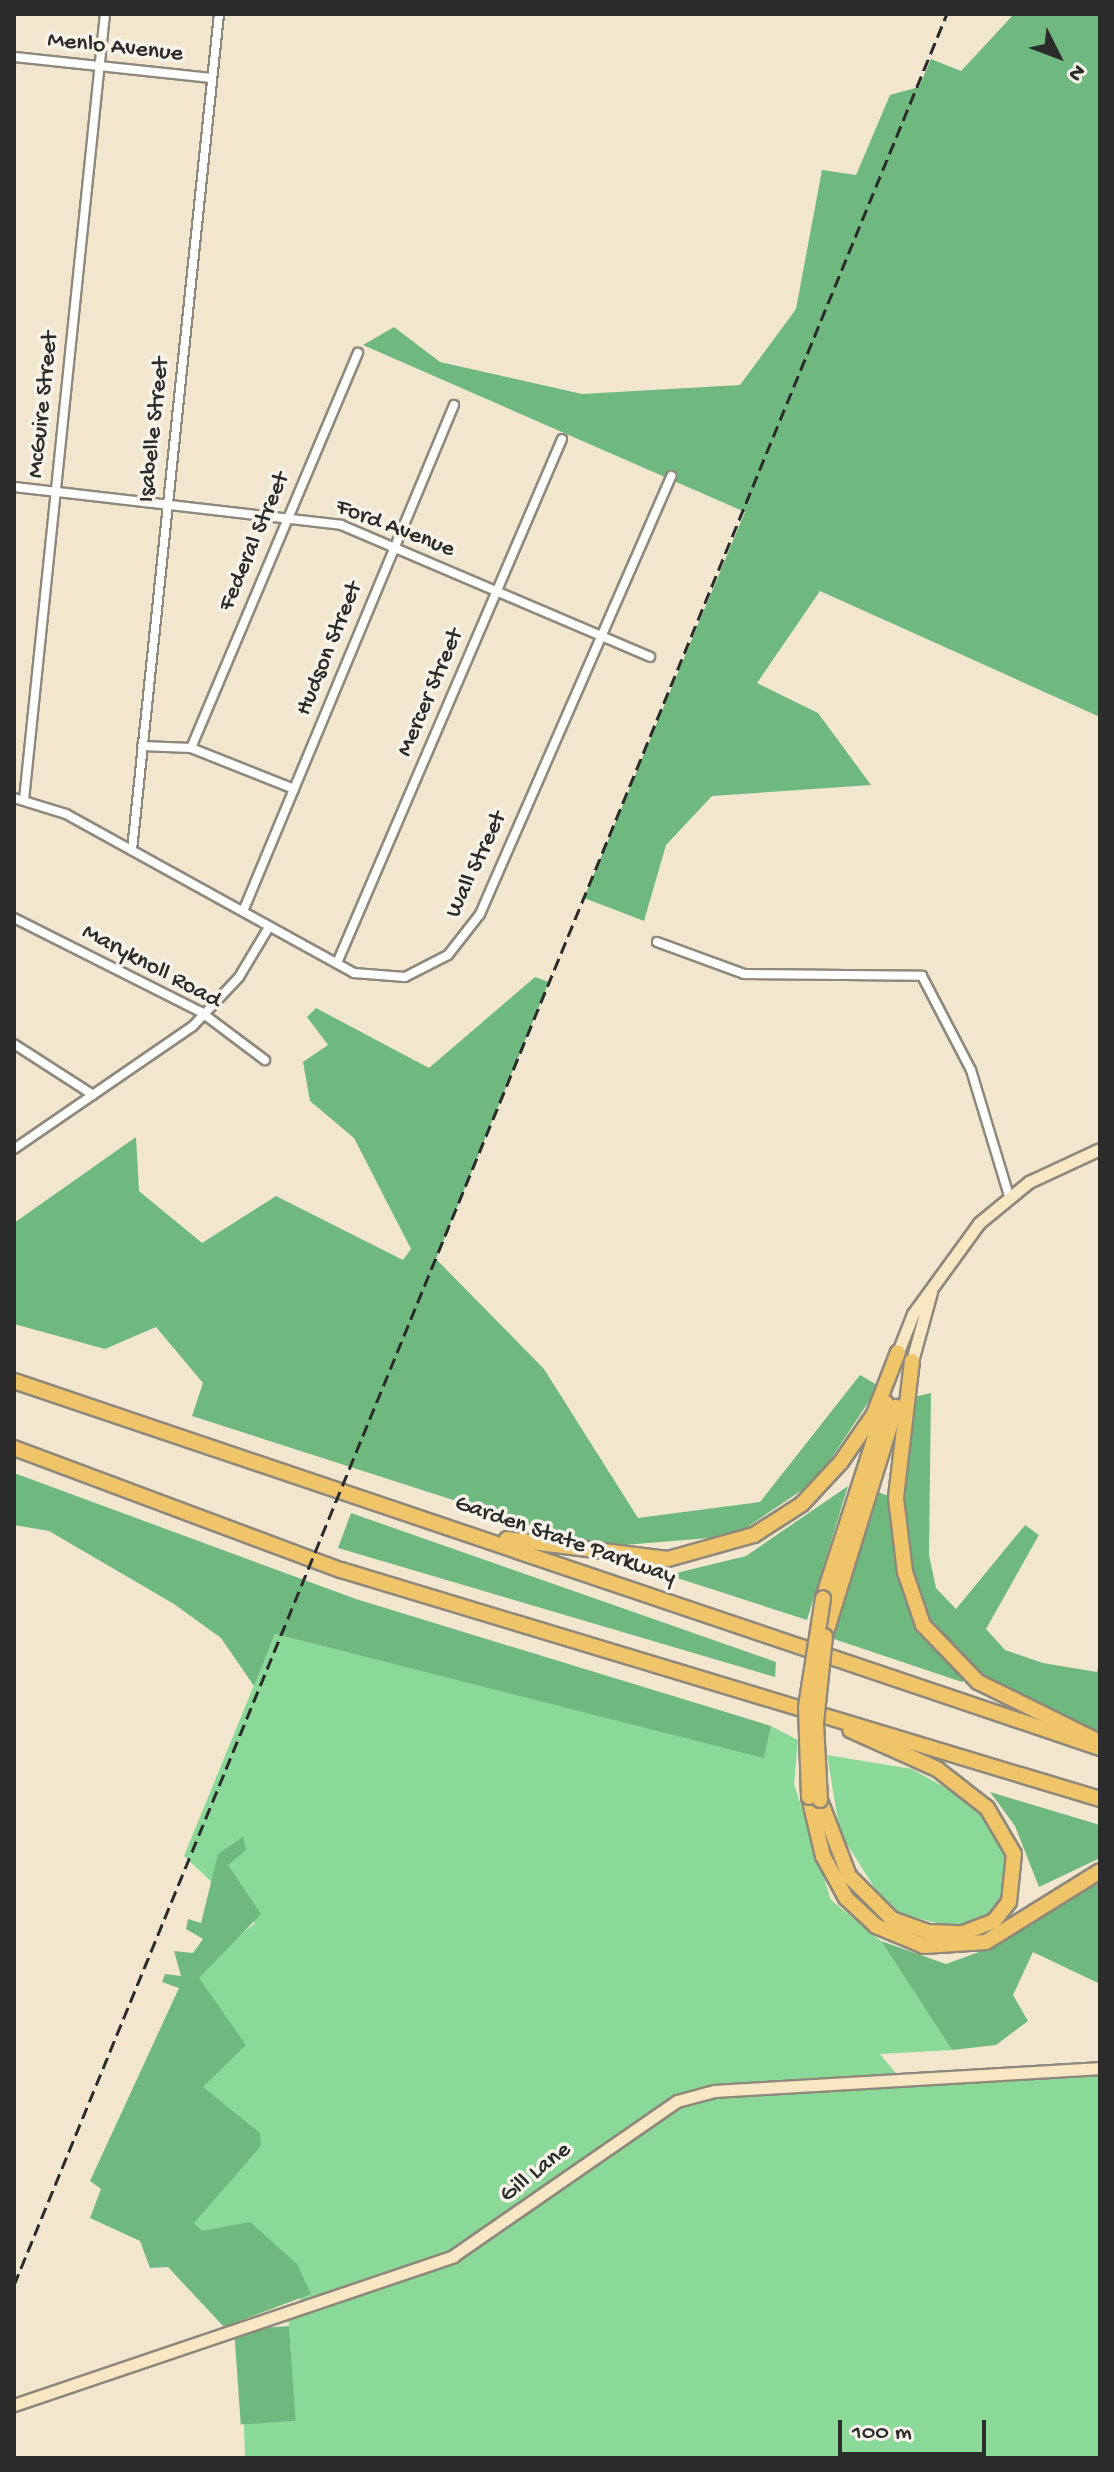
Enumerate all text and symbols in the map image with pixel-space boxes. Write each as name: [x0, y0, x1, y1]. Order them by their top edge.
north arrow: [1018, 16, 1098, 96]
street label: Menlo Avenue: [46, 27, 184, 69]
text: N: [1061, 58, 1090, 86]
street label: McGuire Street: [22, 330, 66, 480]
street label: Isabelle Street: [133, 356, 177, 504]
street label: Federal Street: [213, 468, 297, 616]
street label: Ford Avenue: [331, 493, 459, 565]
street label: Hudson Street: [290, 578, 370, 720]
street label: Mercer Street: [391, 625, 471, 761]
street label: Wall Street: [440, 807, 514, 923]
street label: Maryknoll Road: [76, 918, 226, 1016]
street label: Garden State Parkway: [451, 1490, 679, 1592]
street label: Gill Lane: [495, 2136, 577, 2210]
scale bar: [842, 2404, 990, 2454]
text: 100 m: [852, 2419, 912, 2448]

